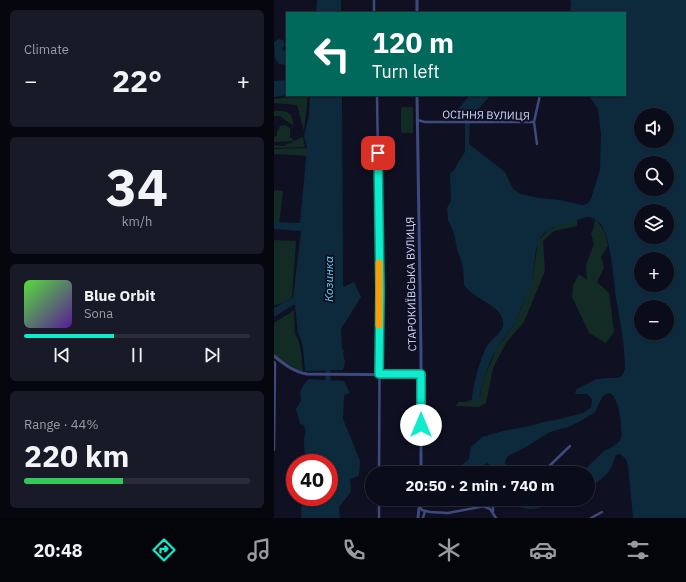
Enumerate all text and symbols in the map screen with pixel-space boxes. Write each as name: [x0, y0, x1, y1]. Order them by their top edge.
text: 120 m: [372, 24, 454, 61]
icon: left: [306, 28, 358, 80]
text: Climate: [24, 41, 69, 58]
text: Turn left: [372, 60, 440, 83]
text: 22°: [112, 61, 162, 100]
text: −: [24, 66, 37, 95]
text: +: [237, 66, 250, 95]
street label: ОСІННЯ ВУЛИЦЯ: [442, 107, 530, 123]
map controls: [634, 108, 674, 340]
button: sound: [634, 108, 674, 148]
pin: [361, 136, 395, 170]
icon: arrive: [367, 142, 389, 164]
text: 34: [106, 153, 168, 220]
button: search: [634, 156, 674, 196]
button: layers: [634, 204, 674, 244]
text: km/h: [122, 213, 152, 230]
street label: СТАРОКИЇВСЬКА ВУЛИЦЯ: [403, 217, 419, 351]
button: +: [634, 252, 674, 292]
water label: Козинка: [321, 256, 336, 302]
text: Blue Orbit: [84, 286, 155, 305]
button: −: [634, 300, 674, 340]
text: Sona: [84, 305, 113, 322]
icon: previous: [51, 344, 73, 366]
icon: pause: [126, 344, 148, 366]
icon: next: [201, 344, 223, 366]
position arrow: [400, 404, 442, 446]
text: Range · 44%: [24, 416, 98, 433]
text: 220 km: [24, 436, 129, 475]
speed limit sign: 40: [286, 454, 338, 506]
text: 20:50 · 2 min · 740 m: [406, 476, 554, 495]
icon: directions: [150, 536, 178, 564]
icon: music: [245, 536, 273, 564]
icon: phone: [340, 536, 368, 564]
icon: climate: [435, 536, 463, 564]
icon: car: [529, 536, 557, 564]
icon: filters: [624, 536, 652, 564]
text: 20:48: [33, 539, 83, 562]

